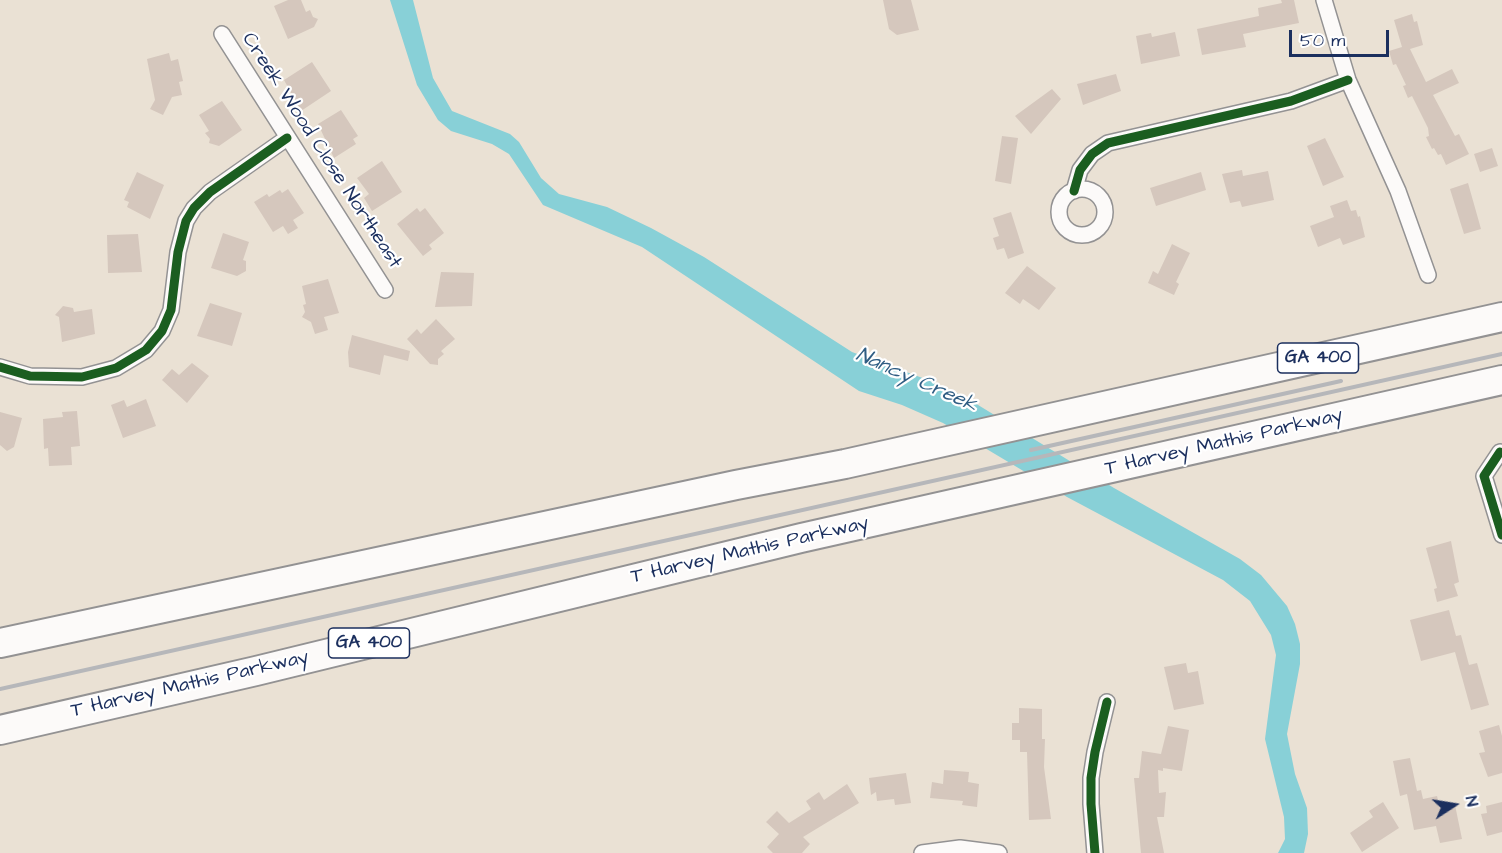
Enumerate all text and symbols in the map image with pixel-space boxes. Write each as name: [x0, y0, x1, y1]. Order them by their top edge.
scale bar: [1292, 18, 1392, 56]
text: 50 m: [1300, 28, 1345, 53]
street label: Creek Wood Close Northeast: [236, 29, 406, 273]
water label: Nancy Creek: [852, 343, 980, 419]
road number: GA 400: [1278, 343, 1358, 373]
street label: T Harvey Mathis Parkway: [1103, 404, 1345, 482]
street label: T Harvey Mathis Parkway: [629, 512, 871, 590]
road number: GA 400: [328, 628, 410, 658]
street label: T Harvey Mathis Parkway: [69, 646, 311, 724]
north arrow: [1424, 775, 1484, 835]
text: N: [1460, 794, 1483, 808]

